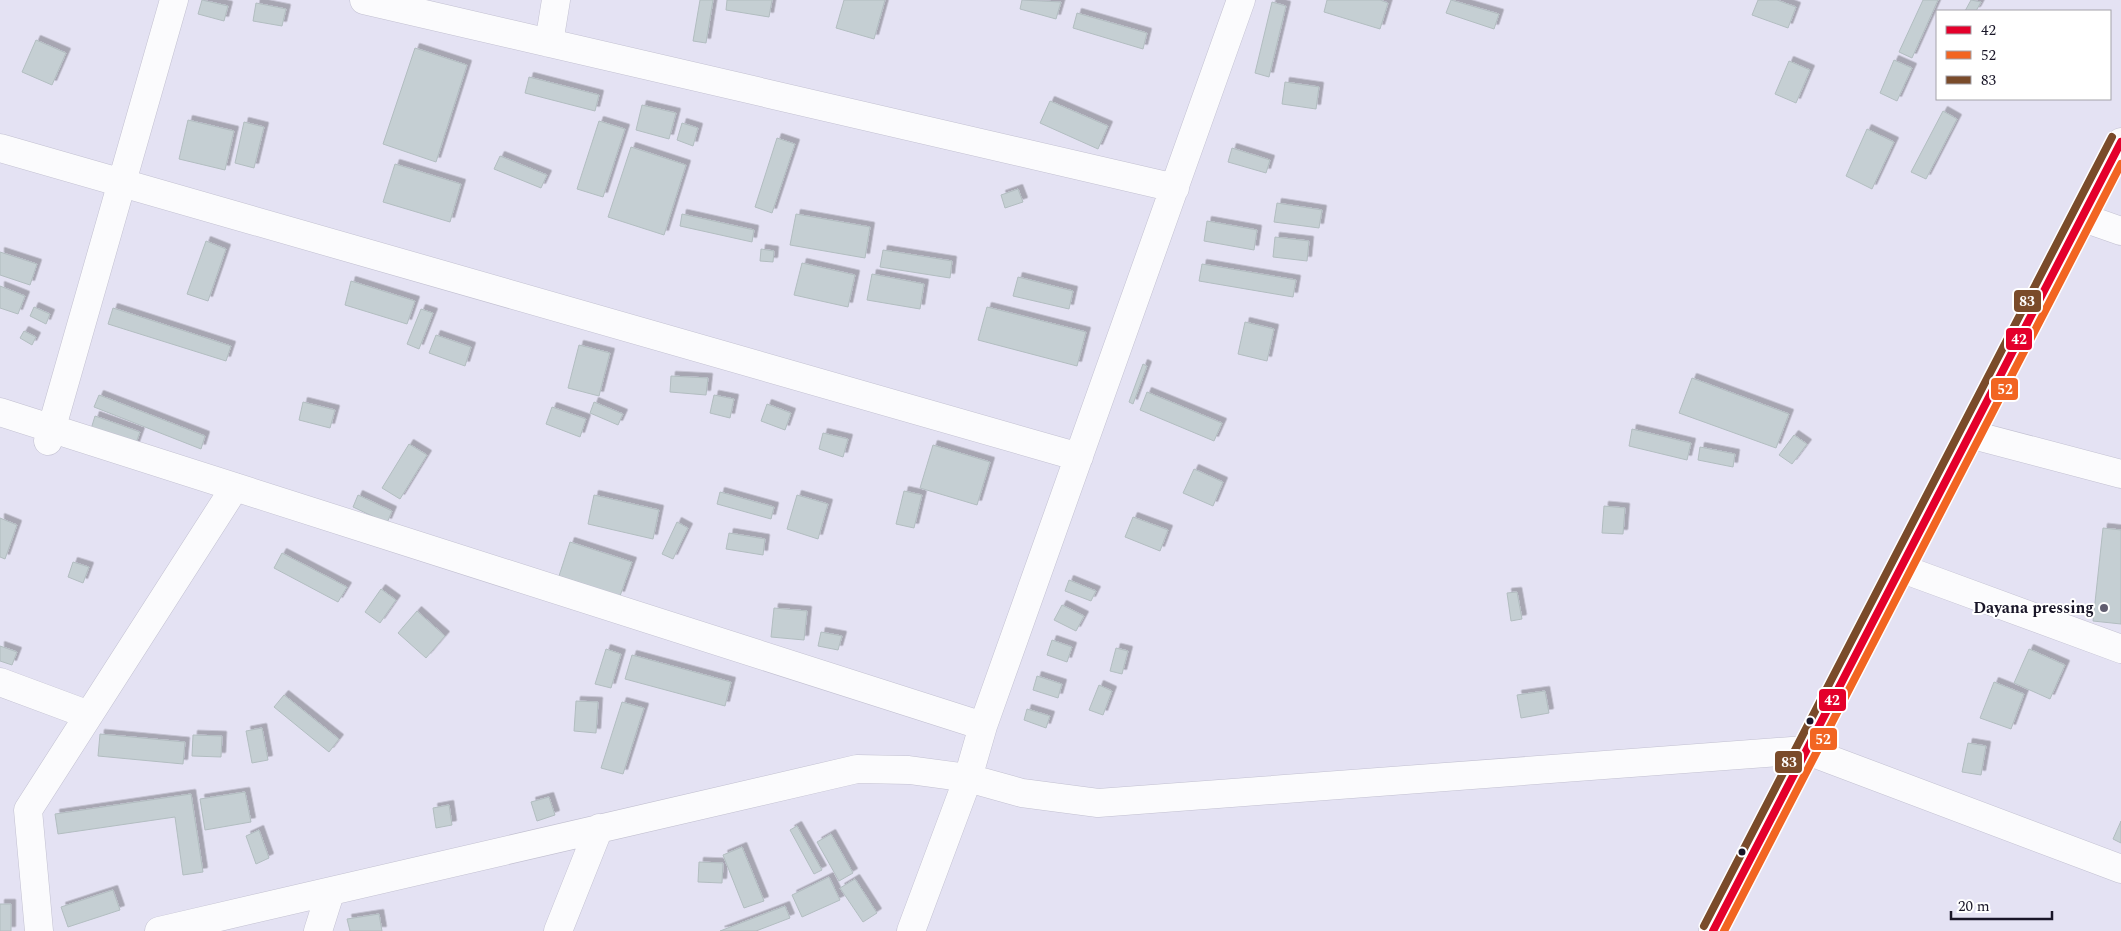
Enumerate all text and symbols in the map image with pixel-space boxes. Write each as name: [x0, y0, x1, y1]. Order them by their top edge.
legend: [1936, 10, 2111, 100]
text: 42: [1981, 19, 1996, 42]
text: 52: [1981, 44, 1996, 67]
text: 83: [1981, 69, 1997, 92]
line badge: 83: [2013, 289, 2042, 313]
text: 83: [2019, 291, 2035, 312]
line badge: 42: [2005, 327, 2033, 351]
text: 42: [2011, 329, 2027, 350]
line badge: 52: [1990, 377, 2019, 401]
text: 52: [1997, 379, 2013, 400]
place label: Dayana pressing: [1973, 596, 2094, 620]
marker: Dayana pressing: [2098, 602, 2110, 614]
line badge: 42: [1818, 688, 1847, 712]
text: 42: [1824, 690, 1840, 711]
unlabelled marker: [1805, 716, 1815, 726]
line badge: 52: [1809, 727, 1838, 751]
text: 52: [1815, 729, 1831, 750]
line badge: 83: [1774, 750, 1803, 774]
text: 83: [1781, 752, 1797, 773]
unlabelled marker: [1737, 847, 1747, 857]
scale bar: [1951, 888, 2052, 920]
text: 20 m: [1958, 895, 1990, 918]

